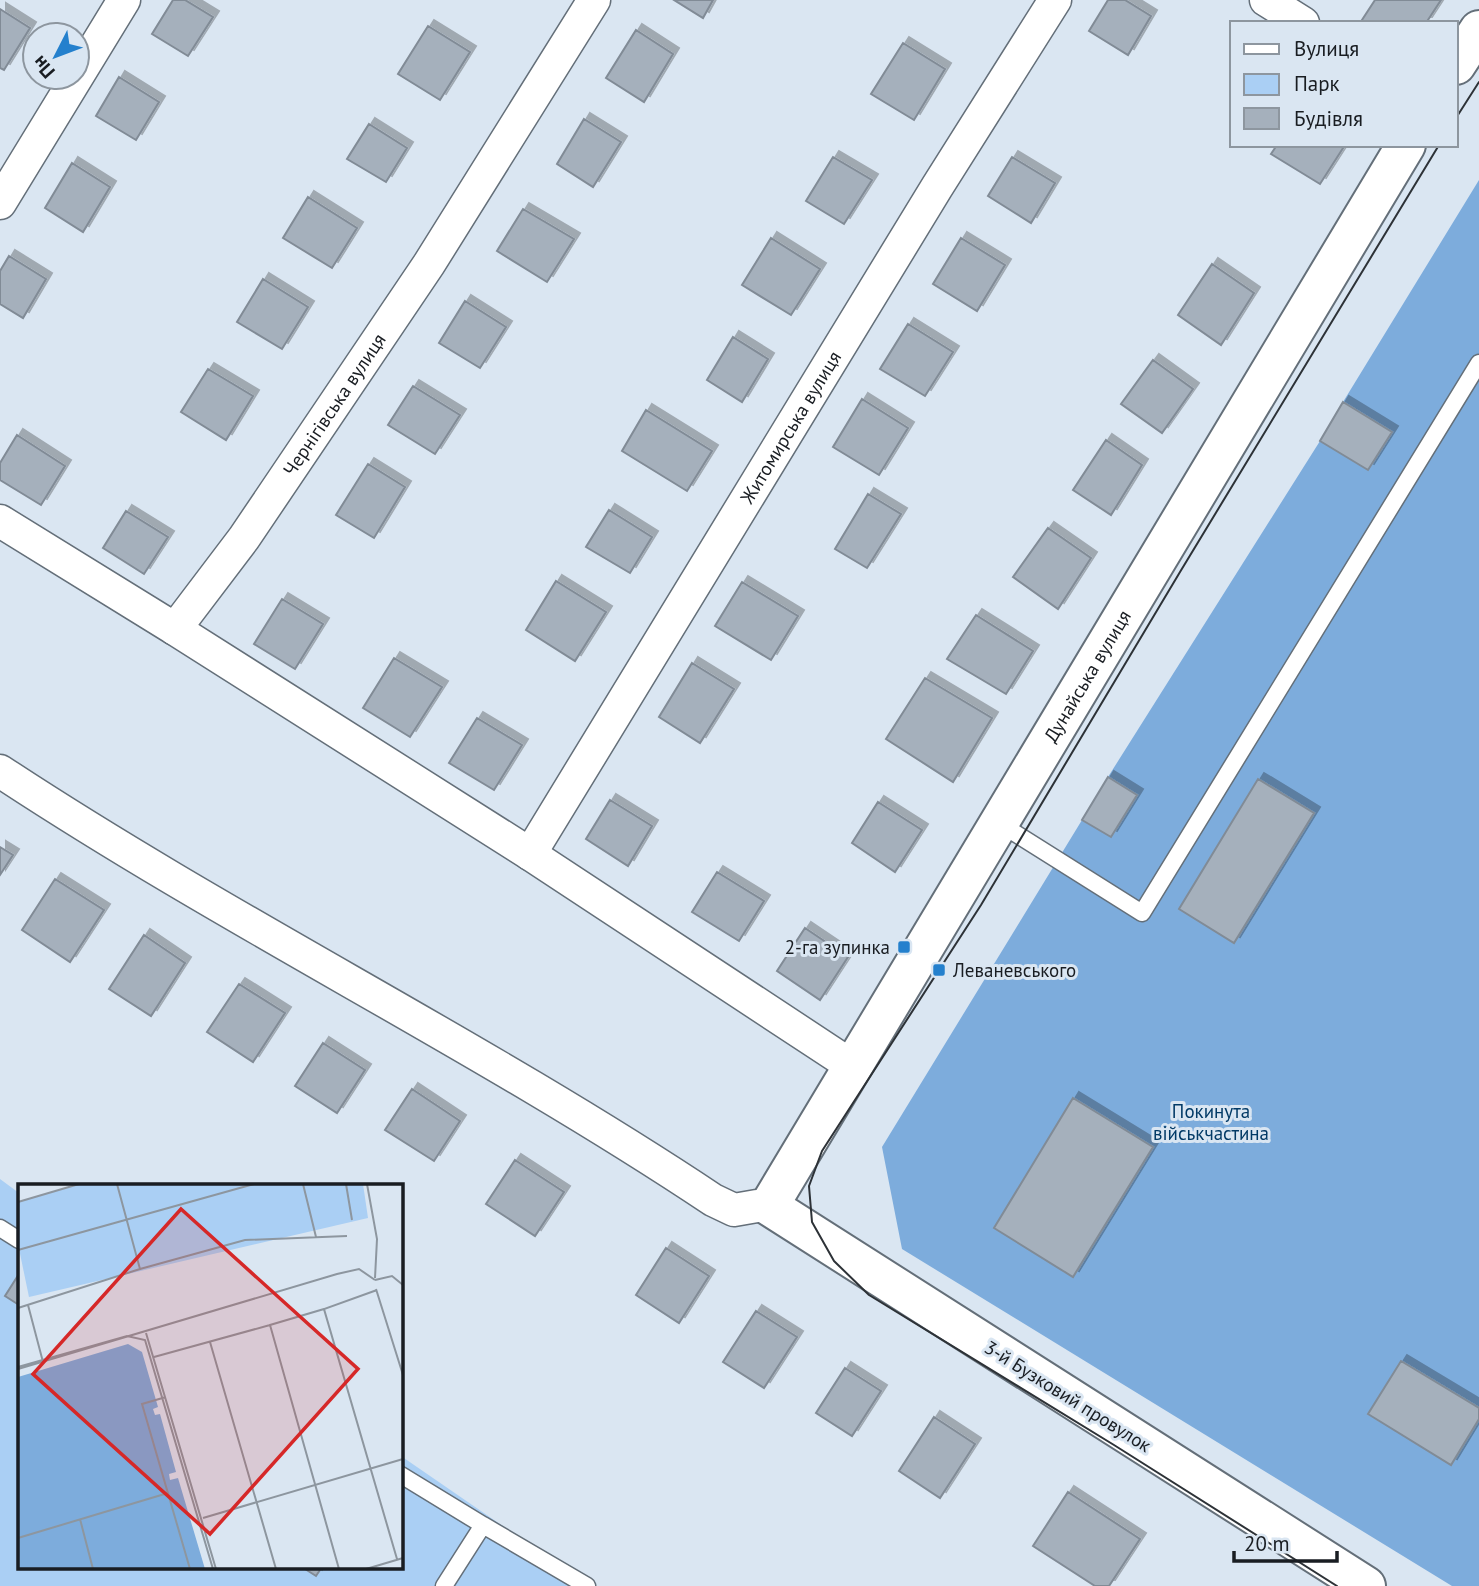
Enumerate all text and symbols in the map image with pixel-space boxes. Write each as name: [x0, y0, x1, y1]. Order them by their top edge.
north arrow: [21, 21, 91, 91]
legend: [1230, 21, 1458, 147]
text: Вулиця: [1294, 35, 1359, 62]
text: Пн: [27, 51, 60, 84]
text: Парк: [1294, 70, 1340, 97]
text: Будівля: [1294, 105, 1363, 132]
street label: Чернігівська вулиця: [278, 329, 391, 480]
street label: Житомирська вулиця: [734, 346, 846, 509]
street label: Дунайська вулиця: [1038, 606, 1136, 746]
place label: 2-га зупинка: [785, 935, 890, 959]
marker: 2-га зупинка: [896, 939, 912, 955]
place label: Леваневського: [952, 958, 1076, 982]
marker: Леваневського: [931, 962, 947, 978]
park label: Покинута військчастина: [1153, 1099, 1269, 1145]
inset map: [18, 1184, 402, 1568]
street label: 3-й Бузковий провулок: [980, 1335, 1156, 1457]
scale bar: [1234, 1520, 1337, 1564]
text: 20 m: [1244, 1530, 1290, 1557]

